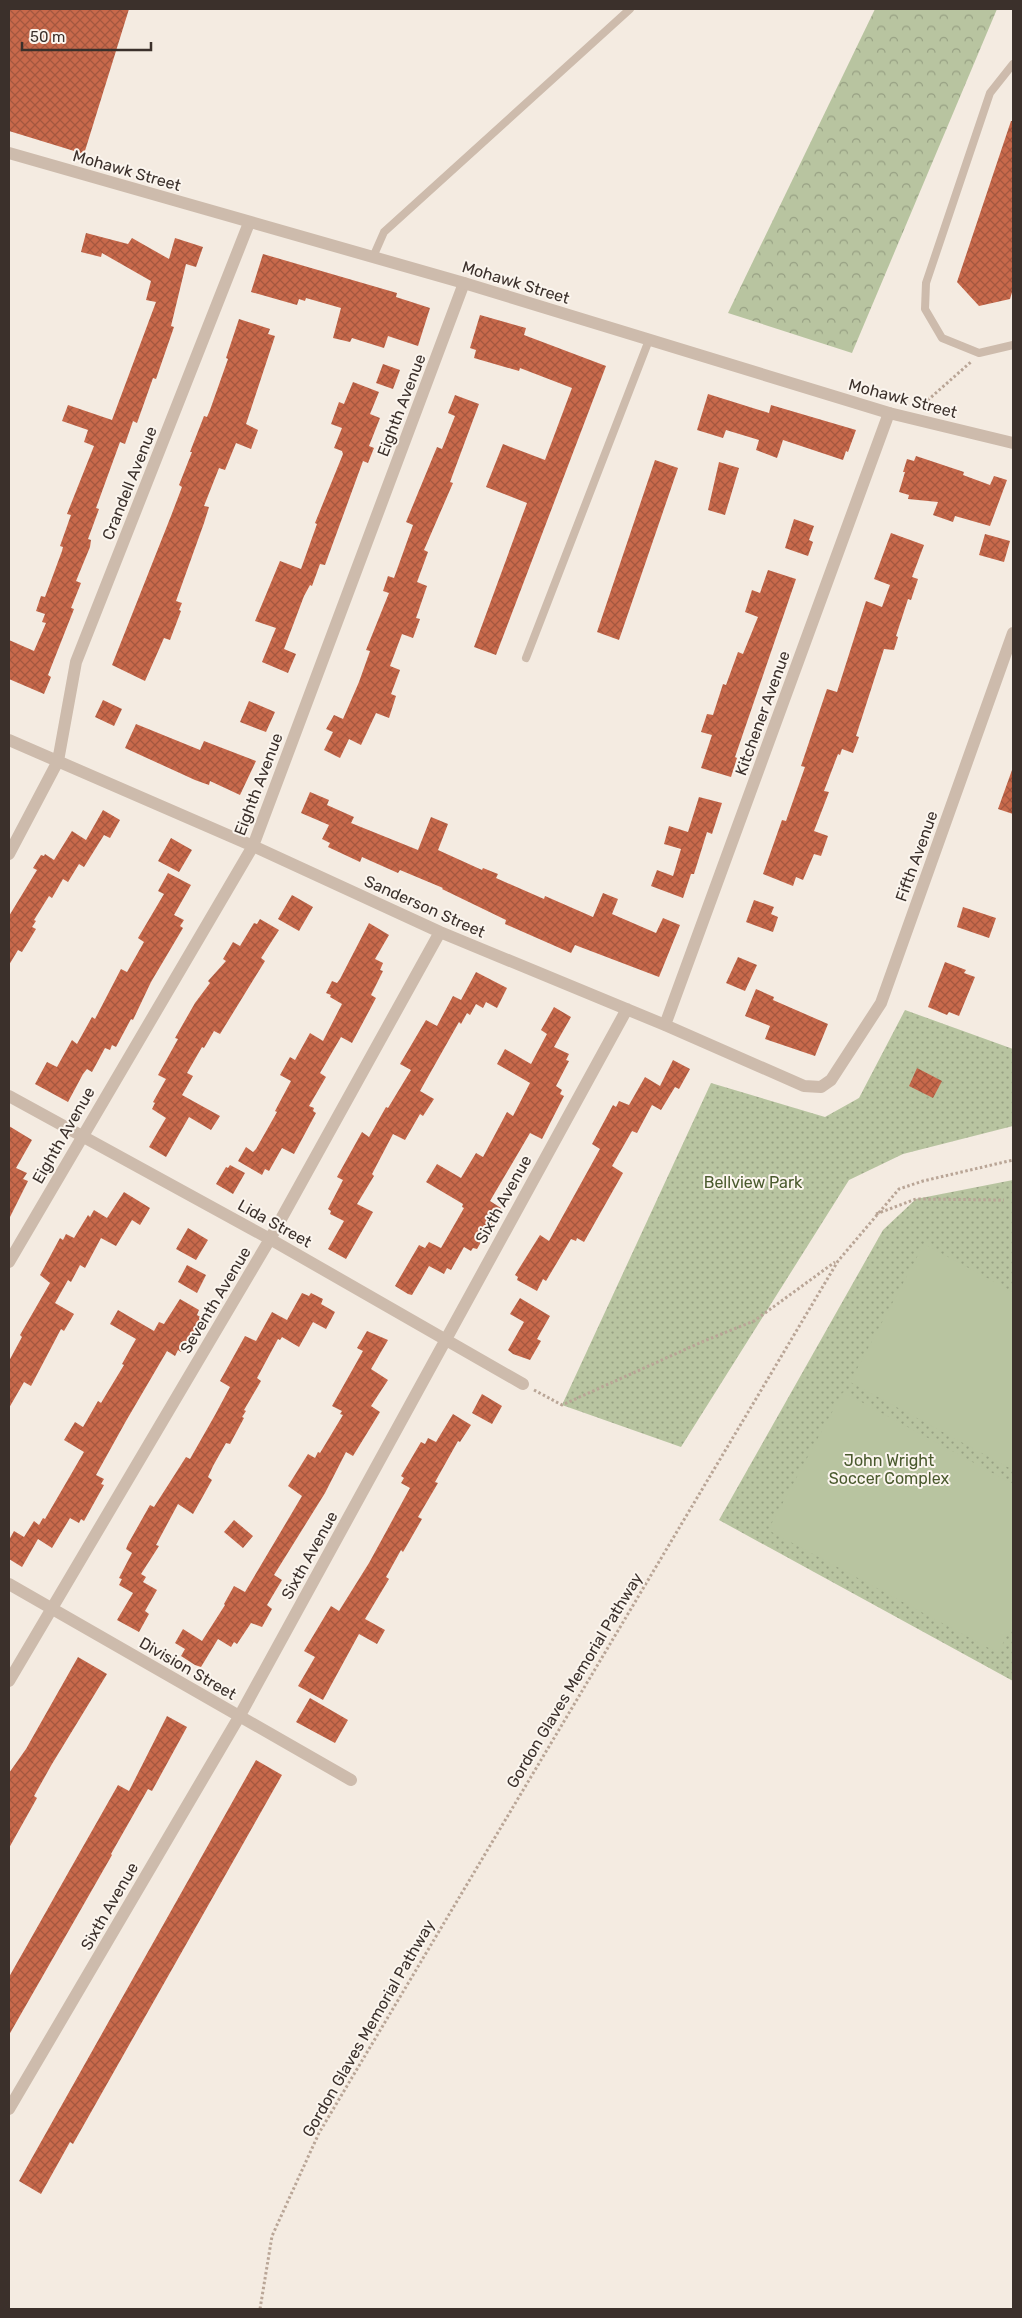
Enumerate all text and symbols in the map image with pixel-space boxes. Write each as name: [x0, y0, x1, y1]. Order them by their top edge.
scale bar: [22, 20, 151, 52]
text: 50 m: [30, 28, 65, 46]
street label: Mohawk Street: [71, 146, 183, 195]
street label: Mohawk Street: [460, 257, 572, 308]
street label: Eighth Avenue: [373, 351, 430, 459]
street label: Mohawk Street: [847, 375, 959, 422]
street label: Crandell Avenue: [98, 424, 161, 543]
street label: Kitchener Avenue: [731, 648, 794, 778]
street label: Eighth Avenue: [230, 730, 287, 838]
street label: Fifth Avenue: [891, 808, 942, 904]
street label: Sanderson Street: [361, 871, 488, 942]
street label: Eighth Avenue: [28, 1084, 99, 1187]
street label: Sixth Avenue: [471, 1152, 536, 1247]
park label: Bellview Park: [704, 1173, 803, 1192]
street label: Lida Street: [235, 1195, 315, 1251]
street label: Seventh Avenue: [176, 1243, 255, 1357]
park label: John Wright Soccer Complex: [829, 1451, 950, 1488]
street label: Sixth Avenue: [277, 1508, 342, 1603]
street label: Gordon Glaves Memorial Pathway: [502, 1569, 646, 1791]
street label: Division Street: [136, 1633, 240, 1704]
street label: Sixth Avenue: [77, 1859, 142, 1953]
street label: Gordon Glaves Memorial Pathway: [298, 1916, 439, 2140]

